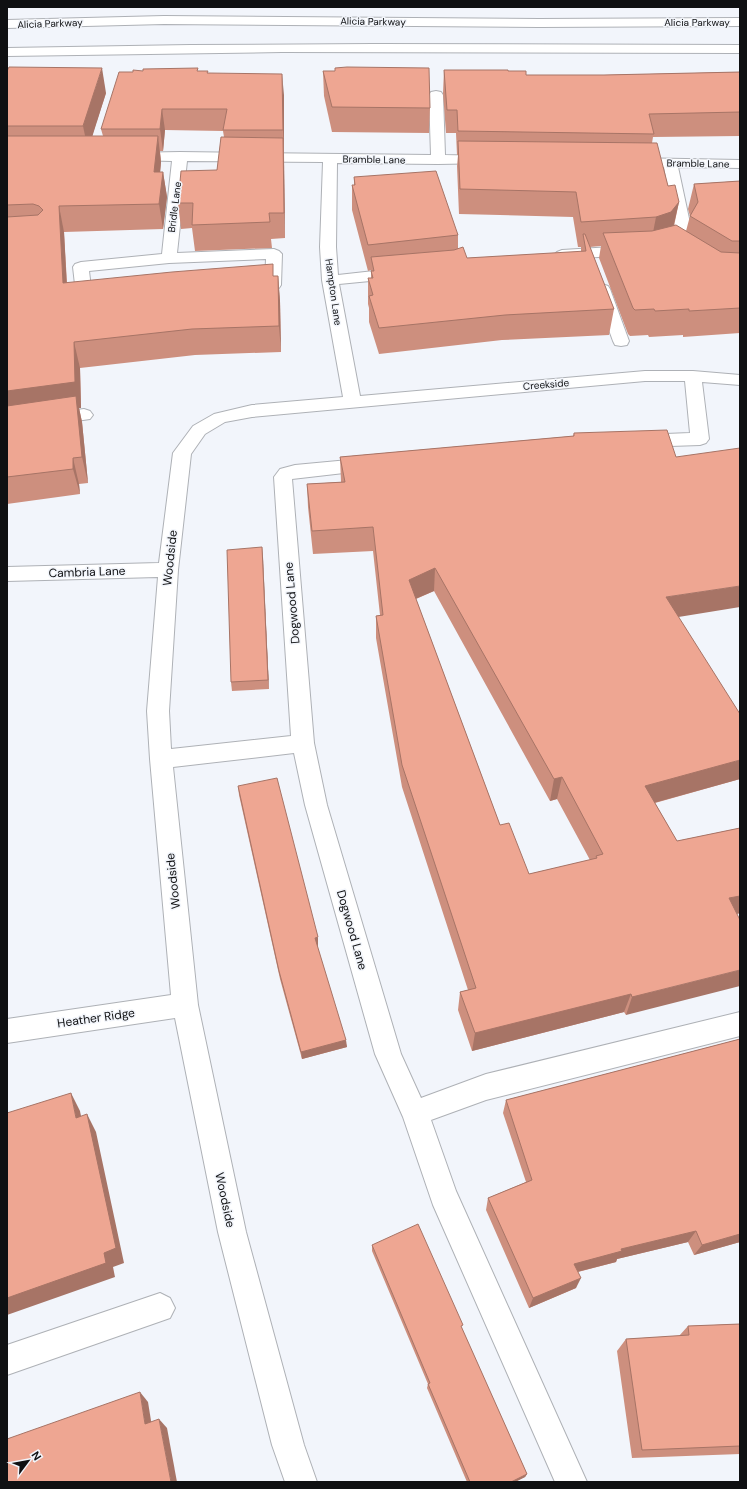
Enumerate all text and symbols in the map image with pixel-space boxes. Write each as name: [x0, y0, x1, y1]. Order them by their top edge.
street label: Alicia Parkway: [340, 14, 406, 29]
street label: Alicia Parkway: [17, 16, 83, 31]
street label: Alicia Parkway: [664, 16, 730, 29]
street label: Bramble Lane: [342, 152, 406, 167]
street label: Bramble Lane: [666, 156, 730, 171]
street label: Bridle Lane: [165, 181, 184, 233]
street label: Hampton Lane: [322, 258, 345, 327]
street label: Creekside: [522, 376, 570, 393]
street label: Woodside: [159, 529, 181, 587]
street label: Dogwood Lane: [280, 561, 304, 645]
street label: Cambria Lane: [48, 563, 126, 581]
street label: Woodside: [162, 852, 184, 910]
street label: Dogwood Lane: [333, 888, 371, 972]
street label: Heather Ridge: [56, 1005, 136, 1031]
street label: Woodside: [211, 1171, 239, 1229]
north arrow: [8, 1441, 48, 1481]
text: N: [28, 1449, 45, 1463]

